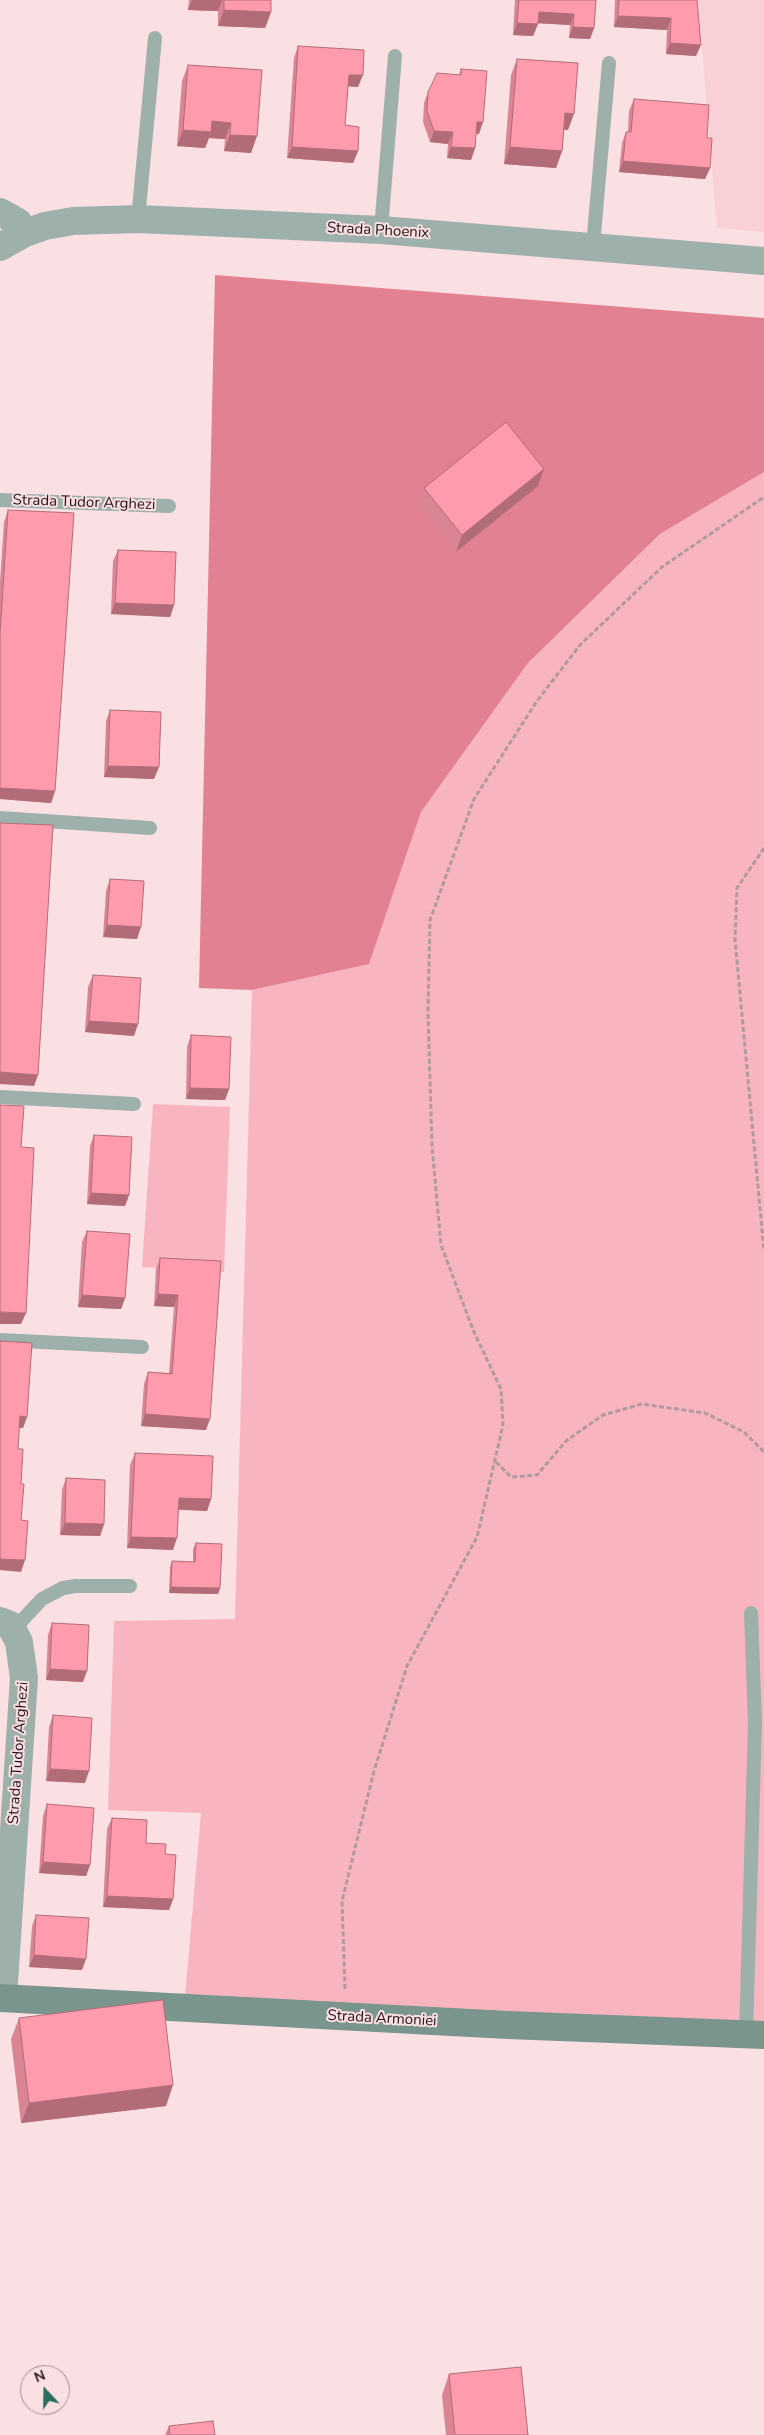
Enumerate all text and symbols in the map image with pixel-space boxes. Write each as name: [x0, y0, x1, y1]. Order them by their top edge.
street label: Strada Phoenix: [326, 219, 430, 243]
street label: Strada Tudor Arghezi: [12, 492, 156, 514]
street label: Strada Tudor Arghezi: [5, 1681, 33, 1825]
street label: Strada Armoniei: [327, 2007, 437, 2031]
north arrow: [20, 2365, 70, 2415]
text: N: [31, 2366, 48, 2387]

